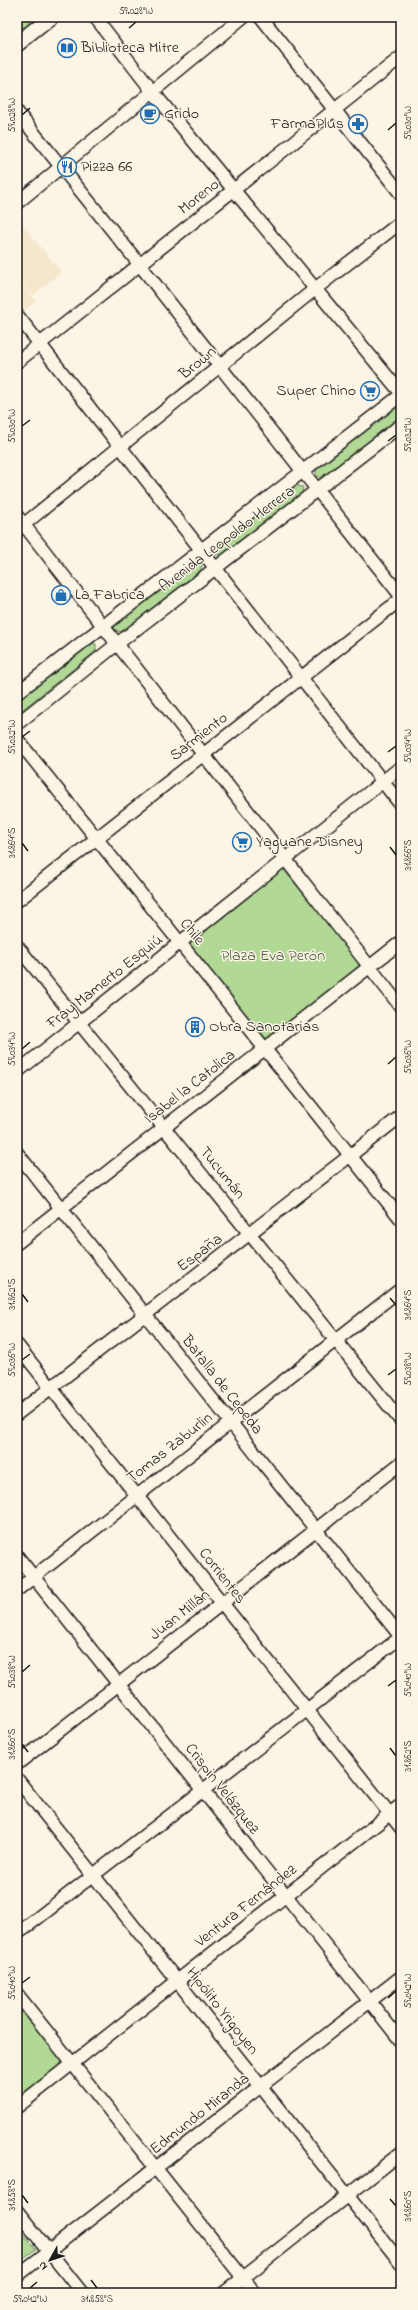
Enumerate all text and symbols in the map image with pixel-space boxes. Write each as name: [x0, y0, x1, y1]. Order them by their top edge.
text: 59.028°W: [119, 4, 153, 19]
place label: Biblioteca Mitre: [80, 36, 180, 60]
library icon: Biblioteca Mitre: [56, 37, 78, 59]
text: 59.028°W: [5, 98, 20, 132]
place label: Grido: [164, 102, 199, 126]
cafe icon: Grido: [139, 103, 161, 125]
text: 59.030°W: [401, 106, 416, 140]
place label: FarmaPlus: [270, 112, 344, 136]
pharmacy icon: FarmaPlus: [347, 113, 369, 135]
place label: Pizza 66: [81, 155, 132, 179]
restaurant icon: Pizza 66: [56, 156, 78, 178]
street label: Moreno: [173, 173, 225, 221]
street label: Brown: [173, 340, 222, 386]
place label: Super Chino: [276, 379, 356, 403]
supermarket icon: Super Chino: [359, 380, 381, 402]
text: 59.030°W: [5, 409, 20, 443]
text: 59.032°W: [401, 417, 416, 452]
street label: Avenida Leopoldo Herrera: [154, 480, 300, 598]
place label: La Fabrica: [75, 583, 145, 607]
shop icon: La Fabrica: [50, 584, 72, 606]
street label: Sarmiento: [165, 707, 233, 767]
text: 59.032°W: [5, 719, 20, 754]
text: 59.034°W: [401, 729, 416, 763]
text: 31.864°S: [5, 827, 20, 858]
place label: Yaguane Disney: [256, 830, 363, 854]
supermarket icon: Yaguane Disney: [231, 831, 253, 853]
text: 31.866°S: [401, 839, 416, 871]
street label: Chile: [174, 913, 211, 952]
street label: Fray Mamerto Esquiú: [41, 929, 168, 1036]
park label: Plaza Eva Perón: [221, 944, 325, 968]
place label: Obra Sanotarias: [209, 1015, 319, 1039]
building icon: Obra Sanotarias: [184, 1016, 206, 1038]
text: 59.034°W: [5, 1032, 20, 1066]
text: 59.036°W: [401, 1040, 416, 1074]
street label: Isabel la Catolica: [139, 1044, 241, 1130]
street label: Tucumán: [193, 1141, 251, 1205]
street label: España: [172, 1228, 228, 1278]
text: 31.862°S: [5, 1278, 20, 1310]
text: 31.864°S: [401, 1289, 416, 1320]
street label: Batalla de Cepeda: [175, 1329, 269, 1440]
text: 59.036°W: [5, 1343, 20, 1377]
text: 59.038°W: [401, 1352, 416, 1386]
street label: Tomas Zaburlin: [122, 1407, 218, 1489]
street label: Corrientes: [192, 1543, 252, 1609]
street label: Juan Millán: [144, 1584, 216, 1646]
text: 59.038°W: [5, 1655, 20, 1689]
text: 59.040°W: [401, 1663, 416, 1697]
text: 31.860°S: [5, 1728, 20, 1759]
street label: Crispin Velázquez: [179, 1738, 266, 1840]
text: 31.862°S: [401, 1740, 416, 1772]
street label: Ventura Fernández: [189, 1858, 302, 1954]
street label: Hipólito Yrigoyen: [180, 1962, 264, 2060]
text: 59.040°W: [5, 1966, 20, 2000]
text: 59.042°W: [401, 1973, 416, 2008]
street label: Edmundo Miranda: [145, 2067, 255, 2161]
text: 31.858°S: [5, 2179, 20, 2211]
text: 31.860°S: [401, 2190, 416, 2221]
north arrow: [30, 2240, 70, 2280]
text: N: [34, 2258, 52, 2274]
text: 59.042°W: [13, 2292, 48, 2307]
text: 31.858°S: [81, 2292, 113, 2307]

